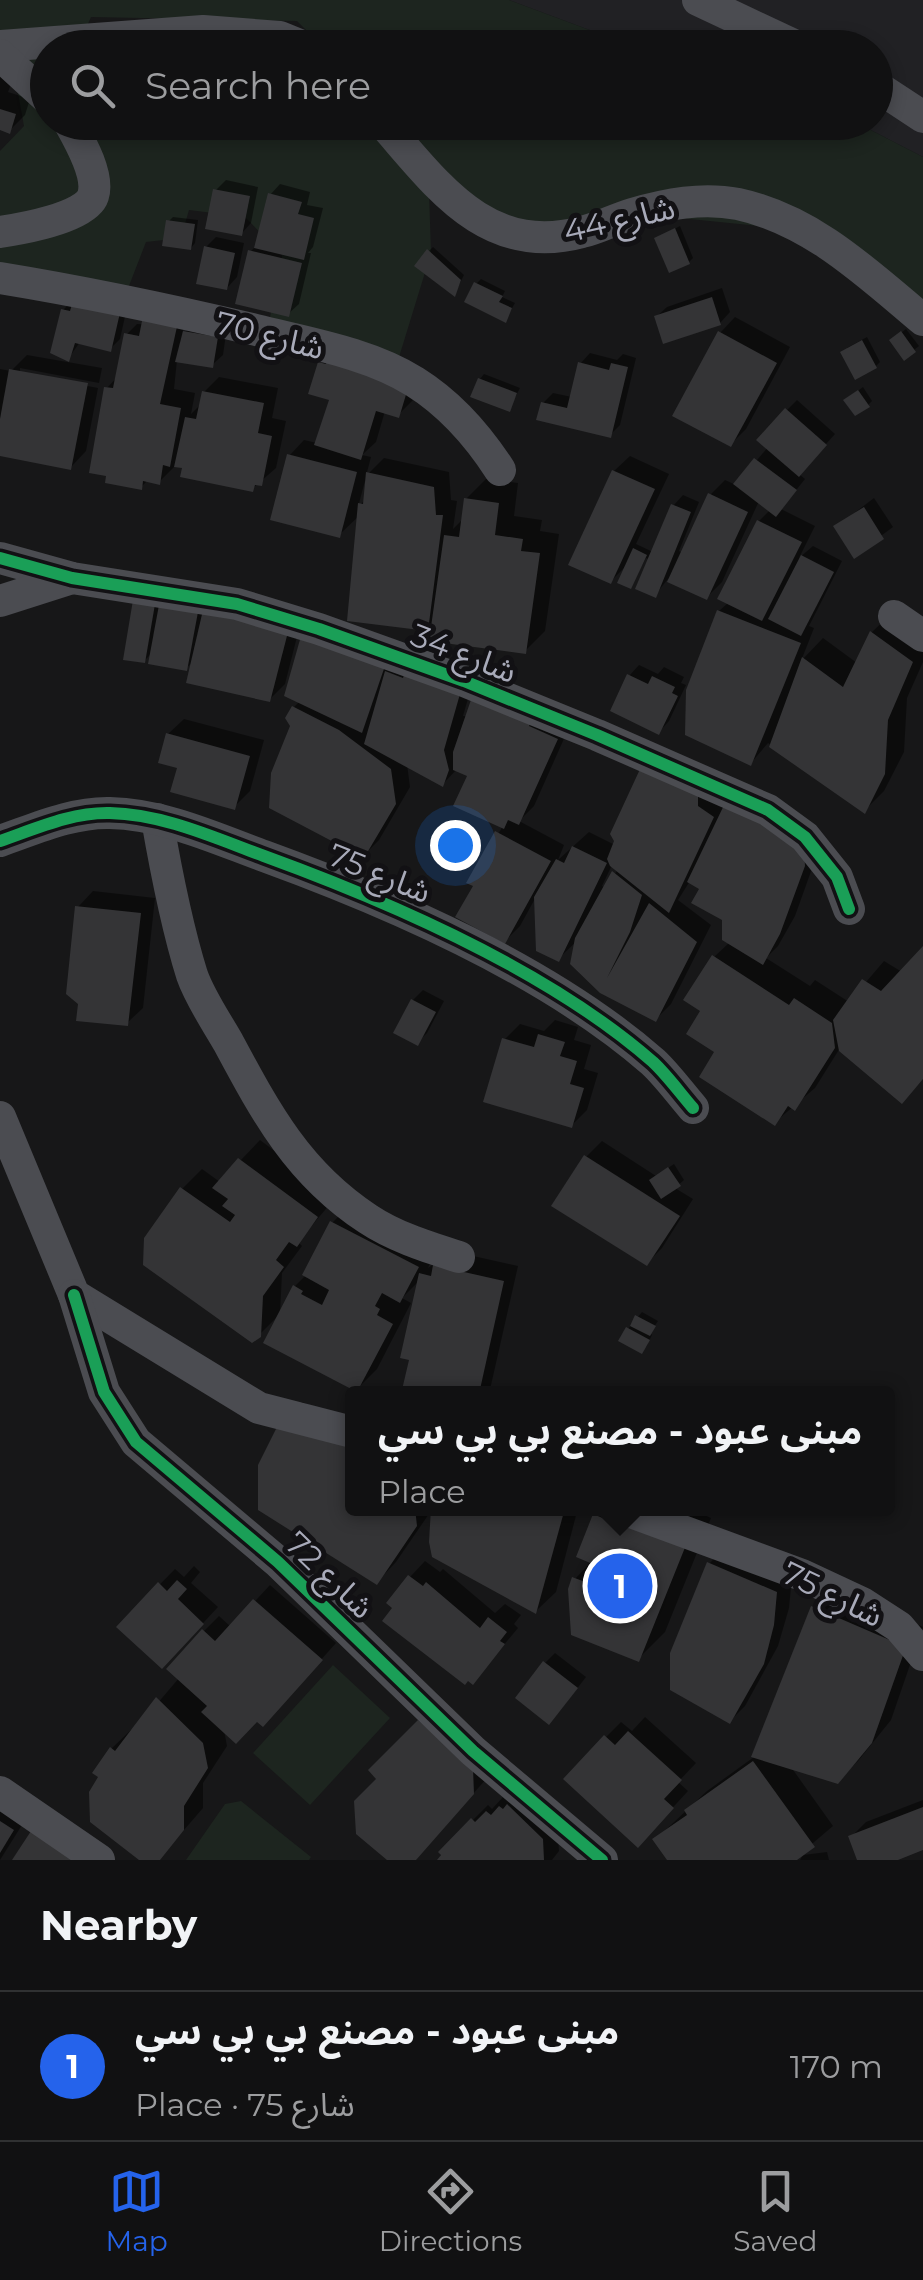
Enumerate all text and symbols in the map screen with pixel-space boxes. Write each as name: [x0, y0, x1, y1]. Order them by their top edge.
search box: [30, 30, 893, 140]
icon: search: [65, 58, 120, 113]
text: Search here: [145, 62, 371, 109]
street label: شارع 44: [560, 187, 680, 256]
street label: شارع 70: [211, 303, 328, 372]
street label: شارع 34: [404, 615, 522, 696]
your location: [430, 820, 481, 871]
street label: شارع 75: [321, 835, 437, 916]
popup: [345, 1386, 895, 1516]
text: مبنى عبود - مصنع بي بي سي: [378, 1407, 862, 1454]
text: Place: [378, 1472, 465, 1511]
street label: شارع 72: [274, 1524, 382, 1630]
pin: 1: [588, 1548, 652, 1624]
street label: شارع 75: [774, 1553, 890, 1640]
text: Nearby: [40, 1899, 197, 1951]
text: مبنى عبود - مصنع بي بي سي: [135, 2007, 619, 2054]
text: 1: [66, 2047, 79, 2086]
text: 170 m: [790, 2047, 883, 2086]
text: Place · شارع 75: [135, 2085, 354, 2124]
tab: Map: [106, 2164, 168, 2258]
tab: Directions: [379, 2164, 522, 2258]
tab: Saved: [733, 2164, 817, 2258]

